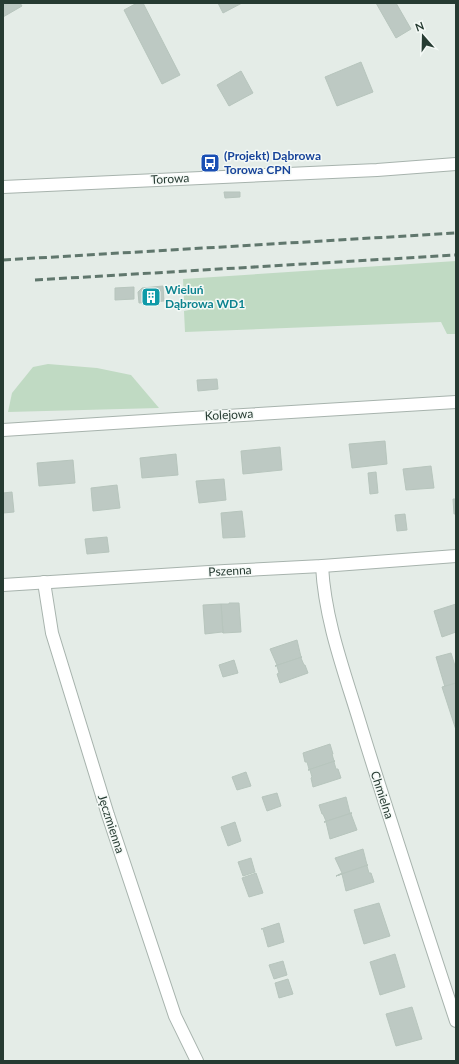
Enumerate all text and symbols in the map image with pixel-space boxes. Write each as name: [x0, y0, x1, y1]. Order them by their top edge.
north arrow: [403, 16, 443, 56]
text: N: [413, 19, 426, 34]
place label: (Projekt) Dąbrowa Torowa CPN: [224, 148, 321, 177]
bus stop icon: (Projekt) Dąbrowa Torowa CPN: [199, 152, 221, 174]
street label: Torowa: [150, 170, 190, 187]
place label: Wieluń Dąbrowa WD1: [165, 282, 245, 311]
building icon: Wieluń Dąbrowa WD1: [140, 286, 162, 308]
street label: Kolejowa: [204, 406, 254, 423]
street label: Pszenna: [208, 562, 252, 579]
street label: Chmielna: [368, 769, 397, 821]
street label: Jęczmienna: [95, 793, 128, 855]

